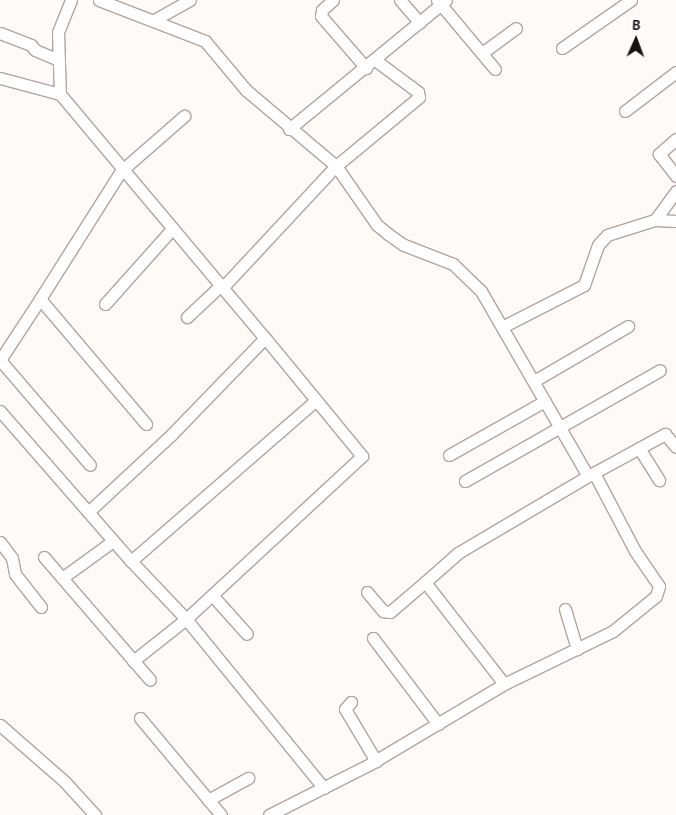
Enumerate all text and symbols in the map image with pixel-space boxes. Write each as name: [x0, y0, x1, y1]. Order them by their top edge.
north arrow: [611, 15, 661, 65]
text: B: [632, 16, 641, 34]

